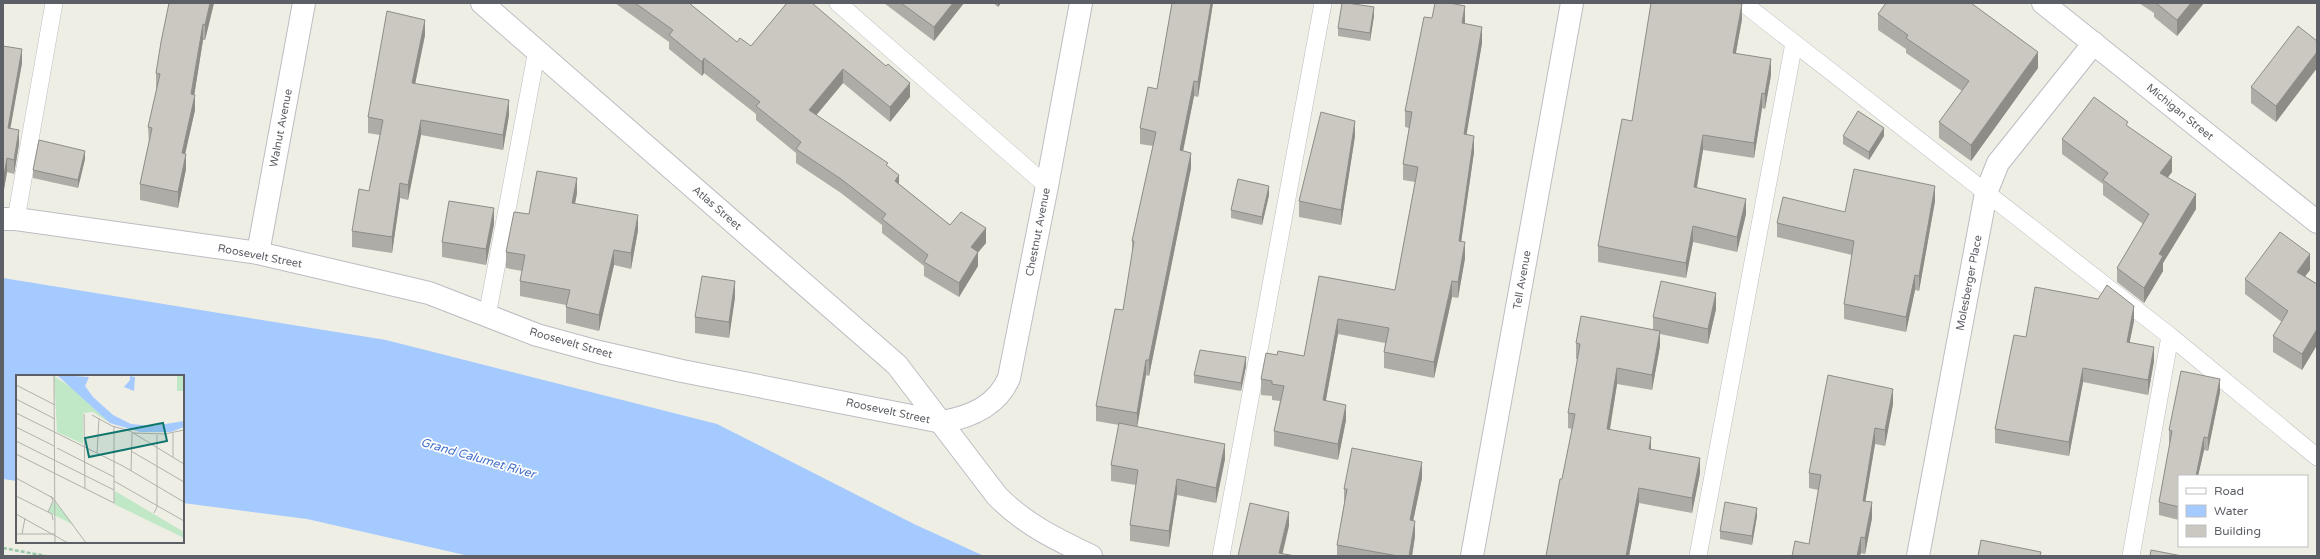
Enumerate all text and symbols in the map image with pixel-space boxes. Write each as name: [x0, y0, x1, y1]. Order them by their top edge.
street label: Michigan Street: [2144, 81, 2216, 143]
street label: Walnut Avenue: [267, 88, 295, 168]
street label: Atlas Street: [690, 183, 744, 233]
street label: Chestnut Avenue: [1023, 187, 1053, 277]
street label: Molesberger Place: [1953, 234, 1985, 332]
street label: Roosevelt Street: [217, 241, 303, 271]
street label: Tell Avenue: [1510, 249, 1534, 311]
street label: Roosevelt Street: [528, 325, 614, 361]
inset map: [16, 375, 184, 543]
street label: Roosevelt Street: [845, 396, 931, 426]
water label: Grand Calumet River: [419, 435, 538, 481]
legend: [2178, 475, 2308, 547]
text: Road: [2214, 484, 2244, 498]
text: Water: [2214, 504, 2249, 518]
text: Building: [2214, 524, 2261, 538]

